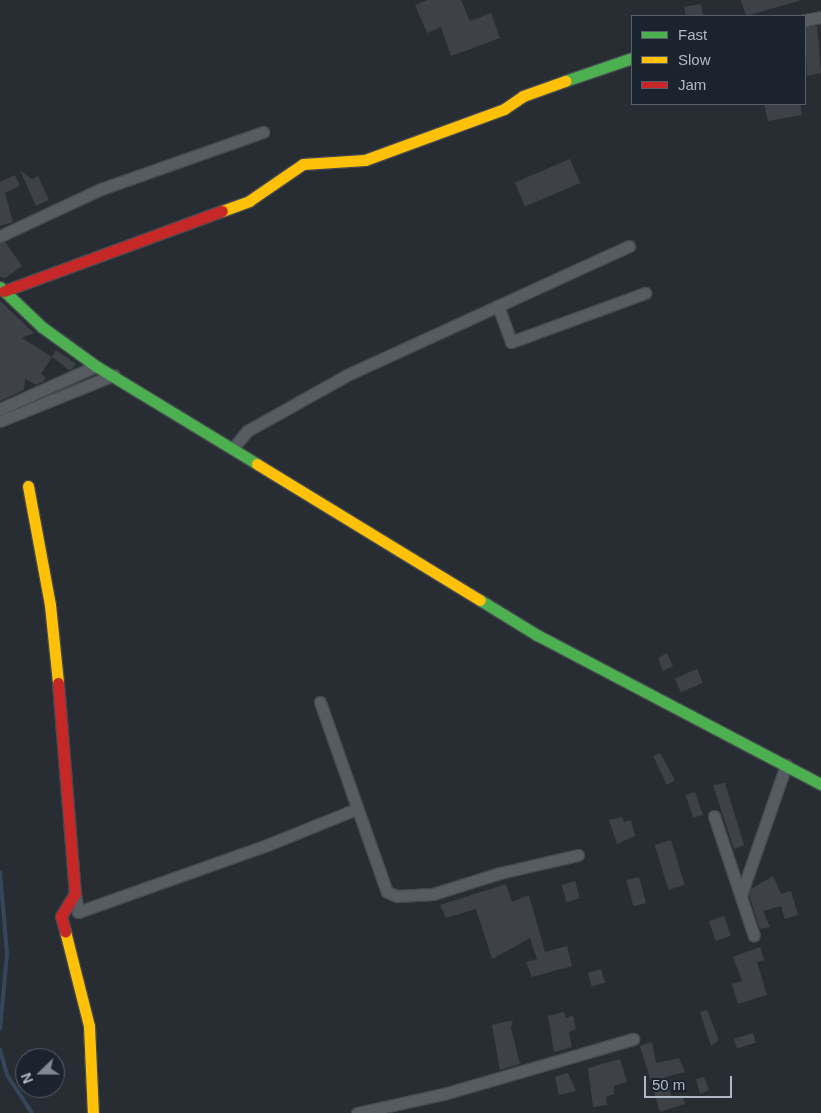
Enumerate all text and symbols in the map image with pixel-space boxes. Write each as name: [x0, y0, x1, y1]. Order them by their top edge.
legend: [631, 15, 806, 105]
text: Fast: [678, 26, 707, 43]
text: Slow: [678, 51, 711, 68]
text: Jam: [678, 76, 706, 93]
north arrow: [15, 1048, 65, 1098]
scale bar: [646, 1066, 734, 1098]
text: N: [18, 1071, 36, 1086]
text: 50 m: [652, 1076, 685, 1093]

